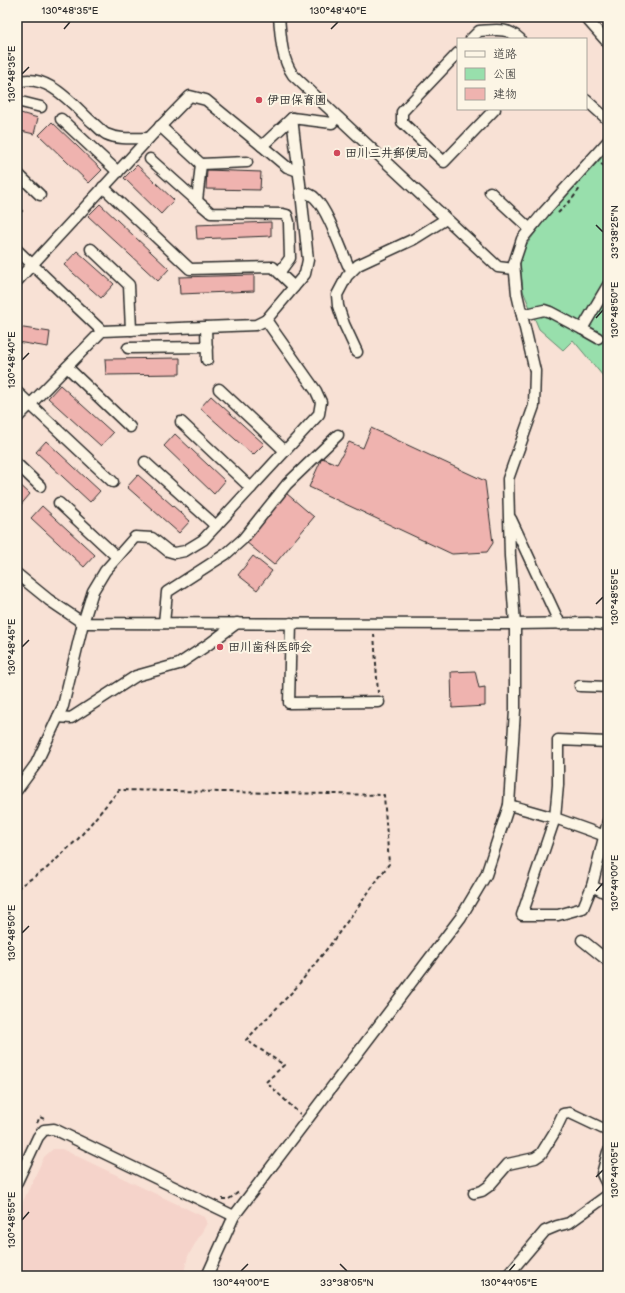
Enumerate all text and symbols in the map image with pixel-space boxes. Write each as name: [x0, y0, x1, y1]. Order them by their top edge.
text: 130°48'35"E: [42, 5, 99, 17]
text: 130°48'40"E: [310, 5, 367, 17]
legend: [457, 38, 587, 110]
text: 130°48'35"E: [6, 45, 18, 102]
text: 道路: [493, 47, 517, 62]
text: 公園: [493, 67, 517, 82]
text: 建物: [493, 87, 517, 102]
place label: 伊田保育園: [267, 93, 327, 108]
marker: 伊田保育園: [254, 95, 264, 105]
place label: 田川三井郵便局: [345, 146, 429, 161]
marker: 田川三井郵便局: [332, 148, 342, 158]
text: 33°38'25"N: [609, 205, 621, 259]
text: 130°48'50"E: [609, 281, 621, 338]
text: 130°48'40"E: [6, 331, 18, 388]
text: 130°48'55"E: [609, 568, 621, 625]
text: 130°48'45"E: [6, 618, 18, 675]
place label: 田川歯科医師会: [228, 640, 312, 655]
marker: 田川歯科医師会: [215, 642, 225, 652]
text: 130°49'00"E: [609, 854, 621, 911]
text: 130°48'50"E: [6, 904, 18, 961]
text: 130°49'05"E: [609, 1141, 621, 1198]
text: 130°48'55"E: [6, 1191, 18, 1248]
text: 130°49'00"E: [213, 1277, 270, 1289]
text: 33°38'05"N: [320, 1277, 374, 1289]
text: 130°49'05"E: [481, 1277, 538, 1289]

